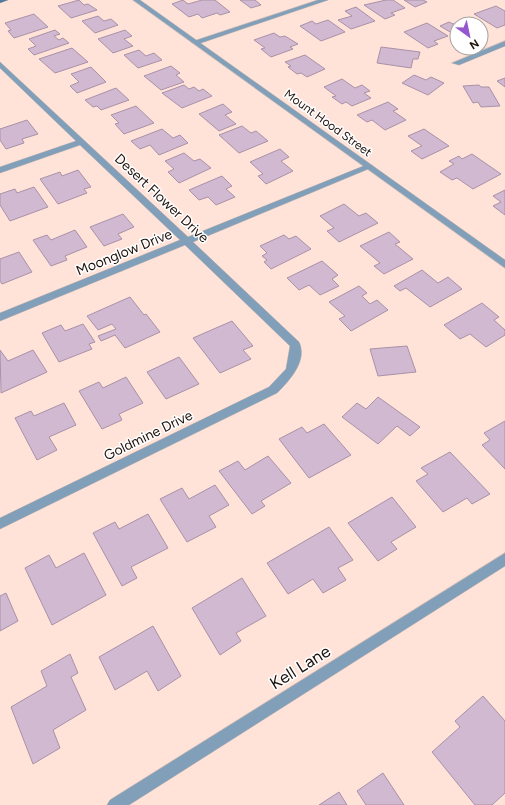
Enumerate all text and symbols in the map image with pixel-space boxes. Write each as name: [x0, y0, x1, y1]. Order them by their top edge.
north arrow: [449, 16, 489, 56]
text: N: [467, 36, 481, 52]
street label: Mount Hood Street: [282, 87, 375, 160]
street label: Desert Flower Drive: [111, 150, 213, 247]
street label: Moonglow Drive: [74, 225, 175, 279]
street label: Goldmine Drive: [101, 407, 196, 464]
street label: Kell Lane: [266, 641, 334, 693]

